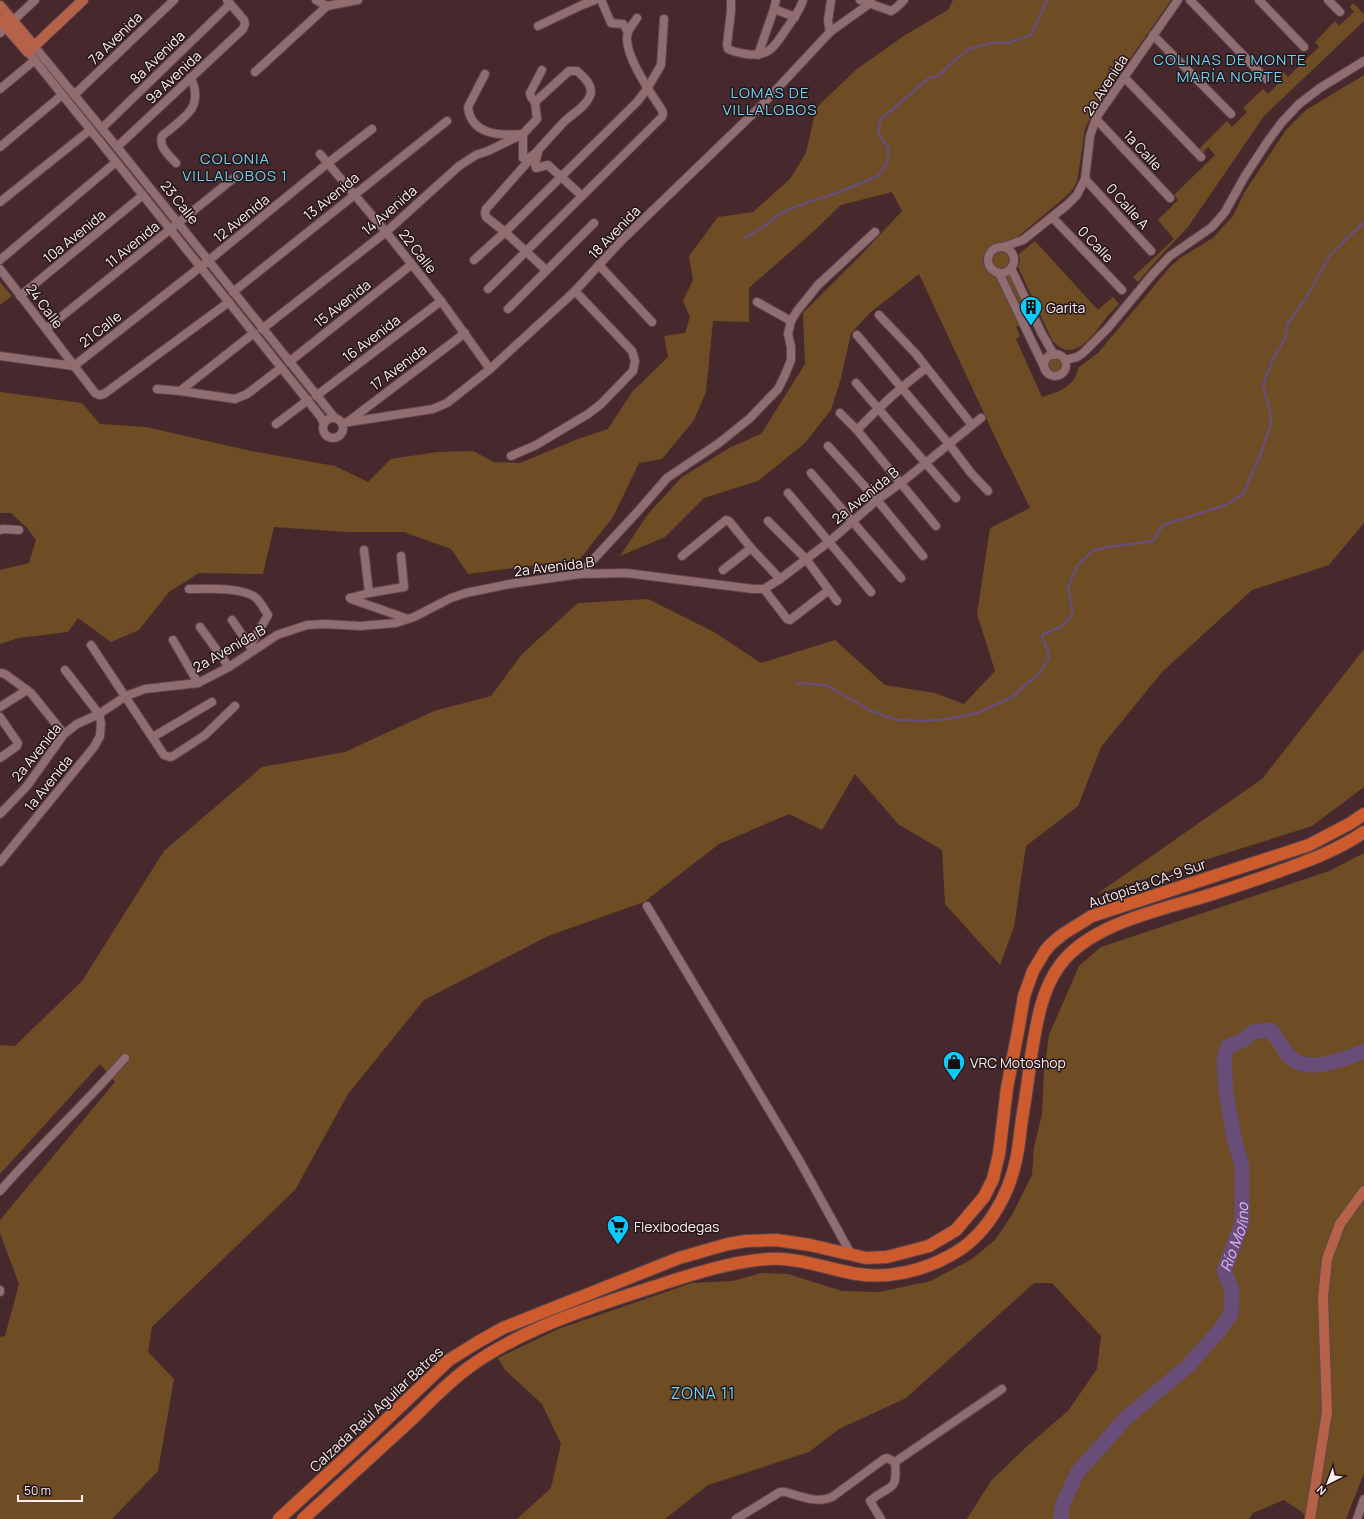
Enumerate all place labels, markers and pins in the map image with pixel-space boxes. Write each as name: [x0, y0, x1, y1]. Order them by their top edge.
building icon: Garita: [1018, 294, 1044, 327]
place label: Garita: [1046, 298, 1085, 317]
shop icon: VRC Motoshop: [941, 1049, 967, 1082]
place label: VRC Motoshop: [970, 1053, 1066, 1072]
supermarket icon: Flexibodegas: [605, 1213, 631, 1246]
place label: Flexibodegas: [634, 1217, 719, 1236]

